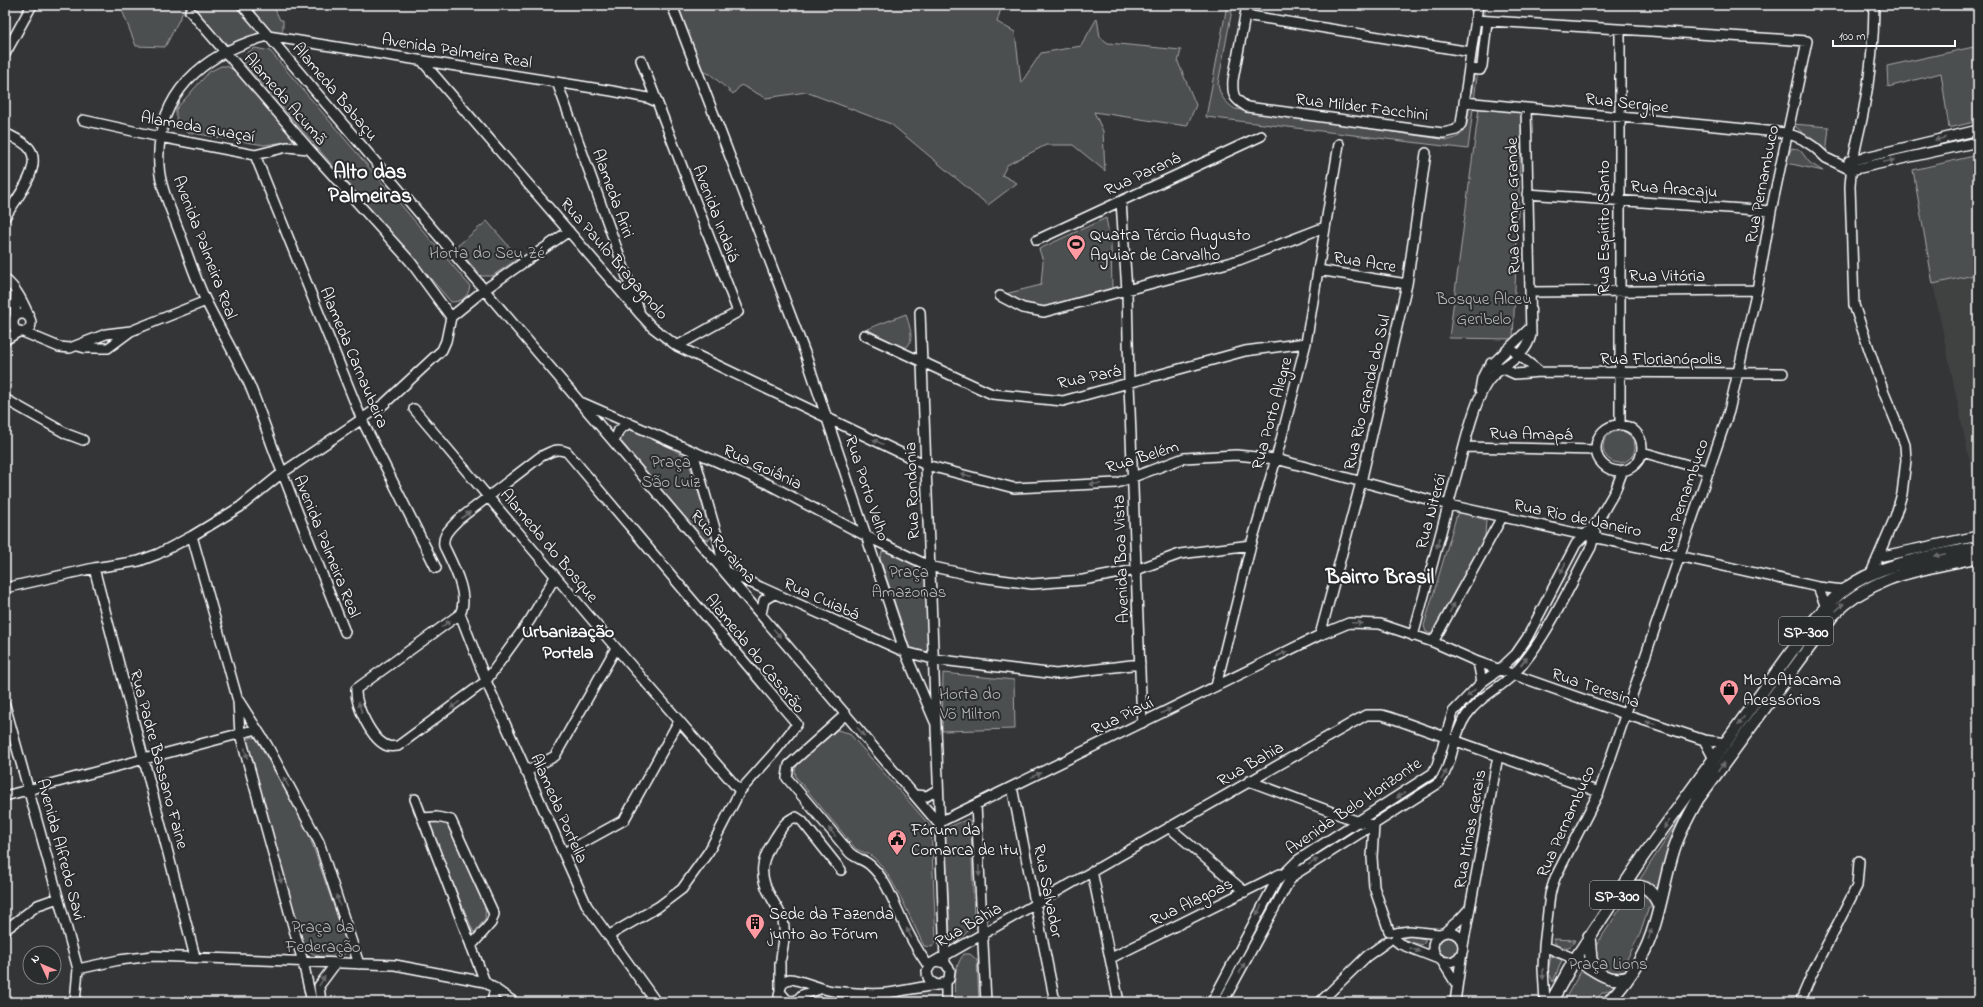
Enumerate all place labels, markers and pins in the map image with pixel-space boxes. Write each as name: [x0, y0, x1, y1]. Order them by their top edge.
place label: Quatra Tércio Augusto Aguiar de Carvalho: [1090, 223, 1251, 270]
sports icon: Quatra Tércio Augusto Aguiar de Carvalho: [1065, 233, 1087, 261]
place label: MotoAtacama Acessórios: [1743, 668, 1841, 713]
shop icon: MotoAtacama Acessórios: [1718, 678, 1740, 706]
place label: Fórum da Comarca de Itu: [910, 818, 1019, 863]
public building icon: Fórum da Comarca de Itu: [886, 828, 908, 856]
place label: Sede da Fazenda junto ao Fórum: [767, 902, 894, 947]
building icon: Sede da Fazenda junto ao Fórum: [744, 912, 766, 940]

